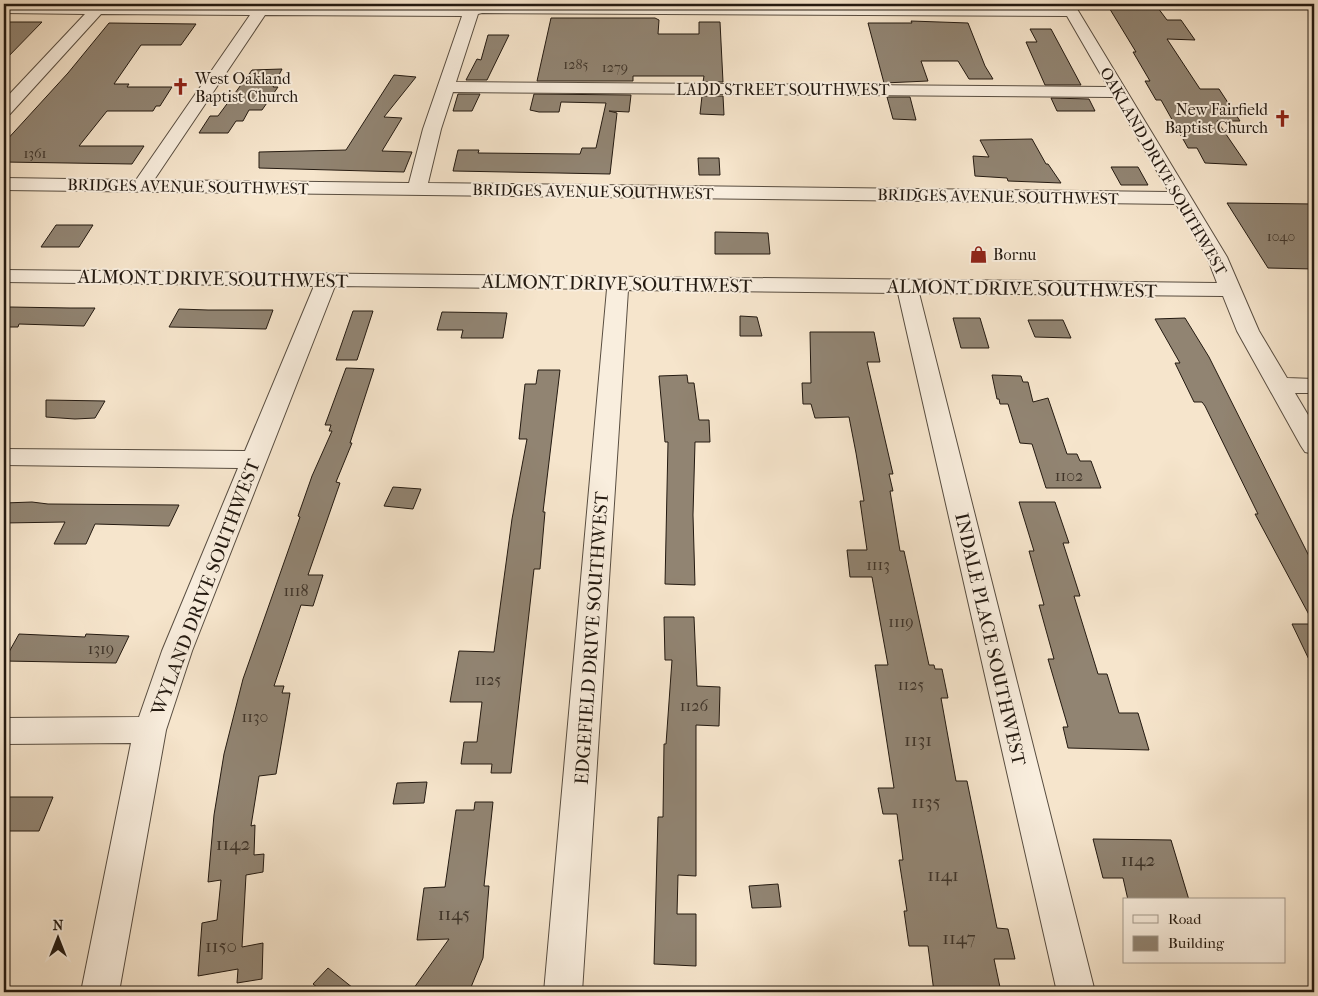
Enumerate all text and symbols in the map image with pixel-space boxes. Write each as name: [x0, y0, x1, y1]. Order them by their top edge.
house number: 1285: [563, 56, 589, 73]
house number: 1279: [602, 59, 628, 76]
street label: OAKLAND DRIVE SOUTHWEST: [1096, 64, 1231, 279]
place label: West Oakland Baptist Church: [194, 69, 298, 106]
church icon: West Oakland Baptist Church: [171, 77, 191, 97]
street label: LADD STREET SOUTHWEST: [676, 80, 890, 99]
place label: New Fairfield Baptist Church: [1165, 100, 1268, 137]
church icon: New Fairfield Baptist Church: [1272, 108, 1292, 128]
house number: 1361: [23, 145, 47, 162]
street label: BRIDGES AVENUE SOUTHWEST: [67, 175, 309, 198]
street label: BRIDGES AVENUE SOUTHWEST: [472, 180, 714, 203]
street label: BRIDGES AVENUE SOUTHWEST: [877, 185, 1119, 208]
house number: 1040: [1267, 228, 1295, 245]
shop icon: Bornu: [969, 244, 989, 264]
place label: Bornu: [993, 245, 1036, 264]
street label: ALMONT DRIVE SOUTHWEST: [77, 266, 349, 292]
street label: ALMONT DRIVE SOUTHWEST: [481, 271, 753, 297]
street label: ALMONT DRIVE SOUTHWEST: [886, 276, 1158, 302]
street label: WYLAND DRIVE SOUTHWEST: [146, 456, 265, 719]
house number: 1102: [1055, 466, 1083, 485]
street label: EDGEFIELD DRIVE SOUTHWEST: [571, 491, 613, 785]
street label: INDALE PLACE SOUTHWEST: [950, 511, 1030, 768]
house number: 1113: [866, 555, 890, 574]
house number: 1118: [283, 581, 309, 600]
house number: 1119: [888, 612, 914, 631]
house number: 1319: [88, 639, 114, 658]
house number: 1125: [475, 670, 501, 689]
house number: 1125: [898, 675, 924, 694]
house number: 1126: [680, 696, 708, 715]
house number: 1130: [242, 707, 268, 726]
house number: 1131: [904, 729, 932, 751]
house number: 1135: [911, 791, 941, 813]
house number: 1142: [216, 833, 250, 855]
house number: 1142: [1121, 849, 1155, 871]
house number: 1141: [927, 864, 959, 886]
legend: [1123, 898, 1286, 964]
house number: 1145: [438, 903, 470, 925]
text: Road: [1168, 910, 1202, 928]
north arrow: [32, 914, 82, 964]
text: N: [53, 917, 64, 934]
house number: 1147: [942, 927, 976, 949]
text: Building: [1168, 934, 1225, 952]
house number: 1150: [205, 935, 237, 957]

